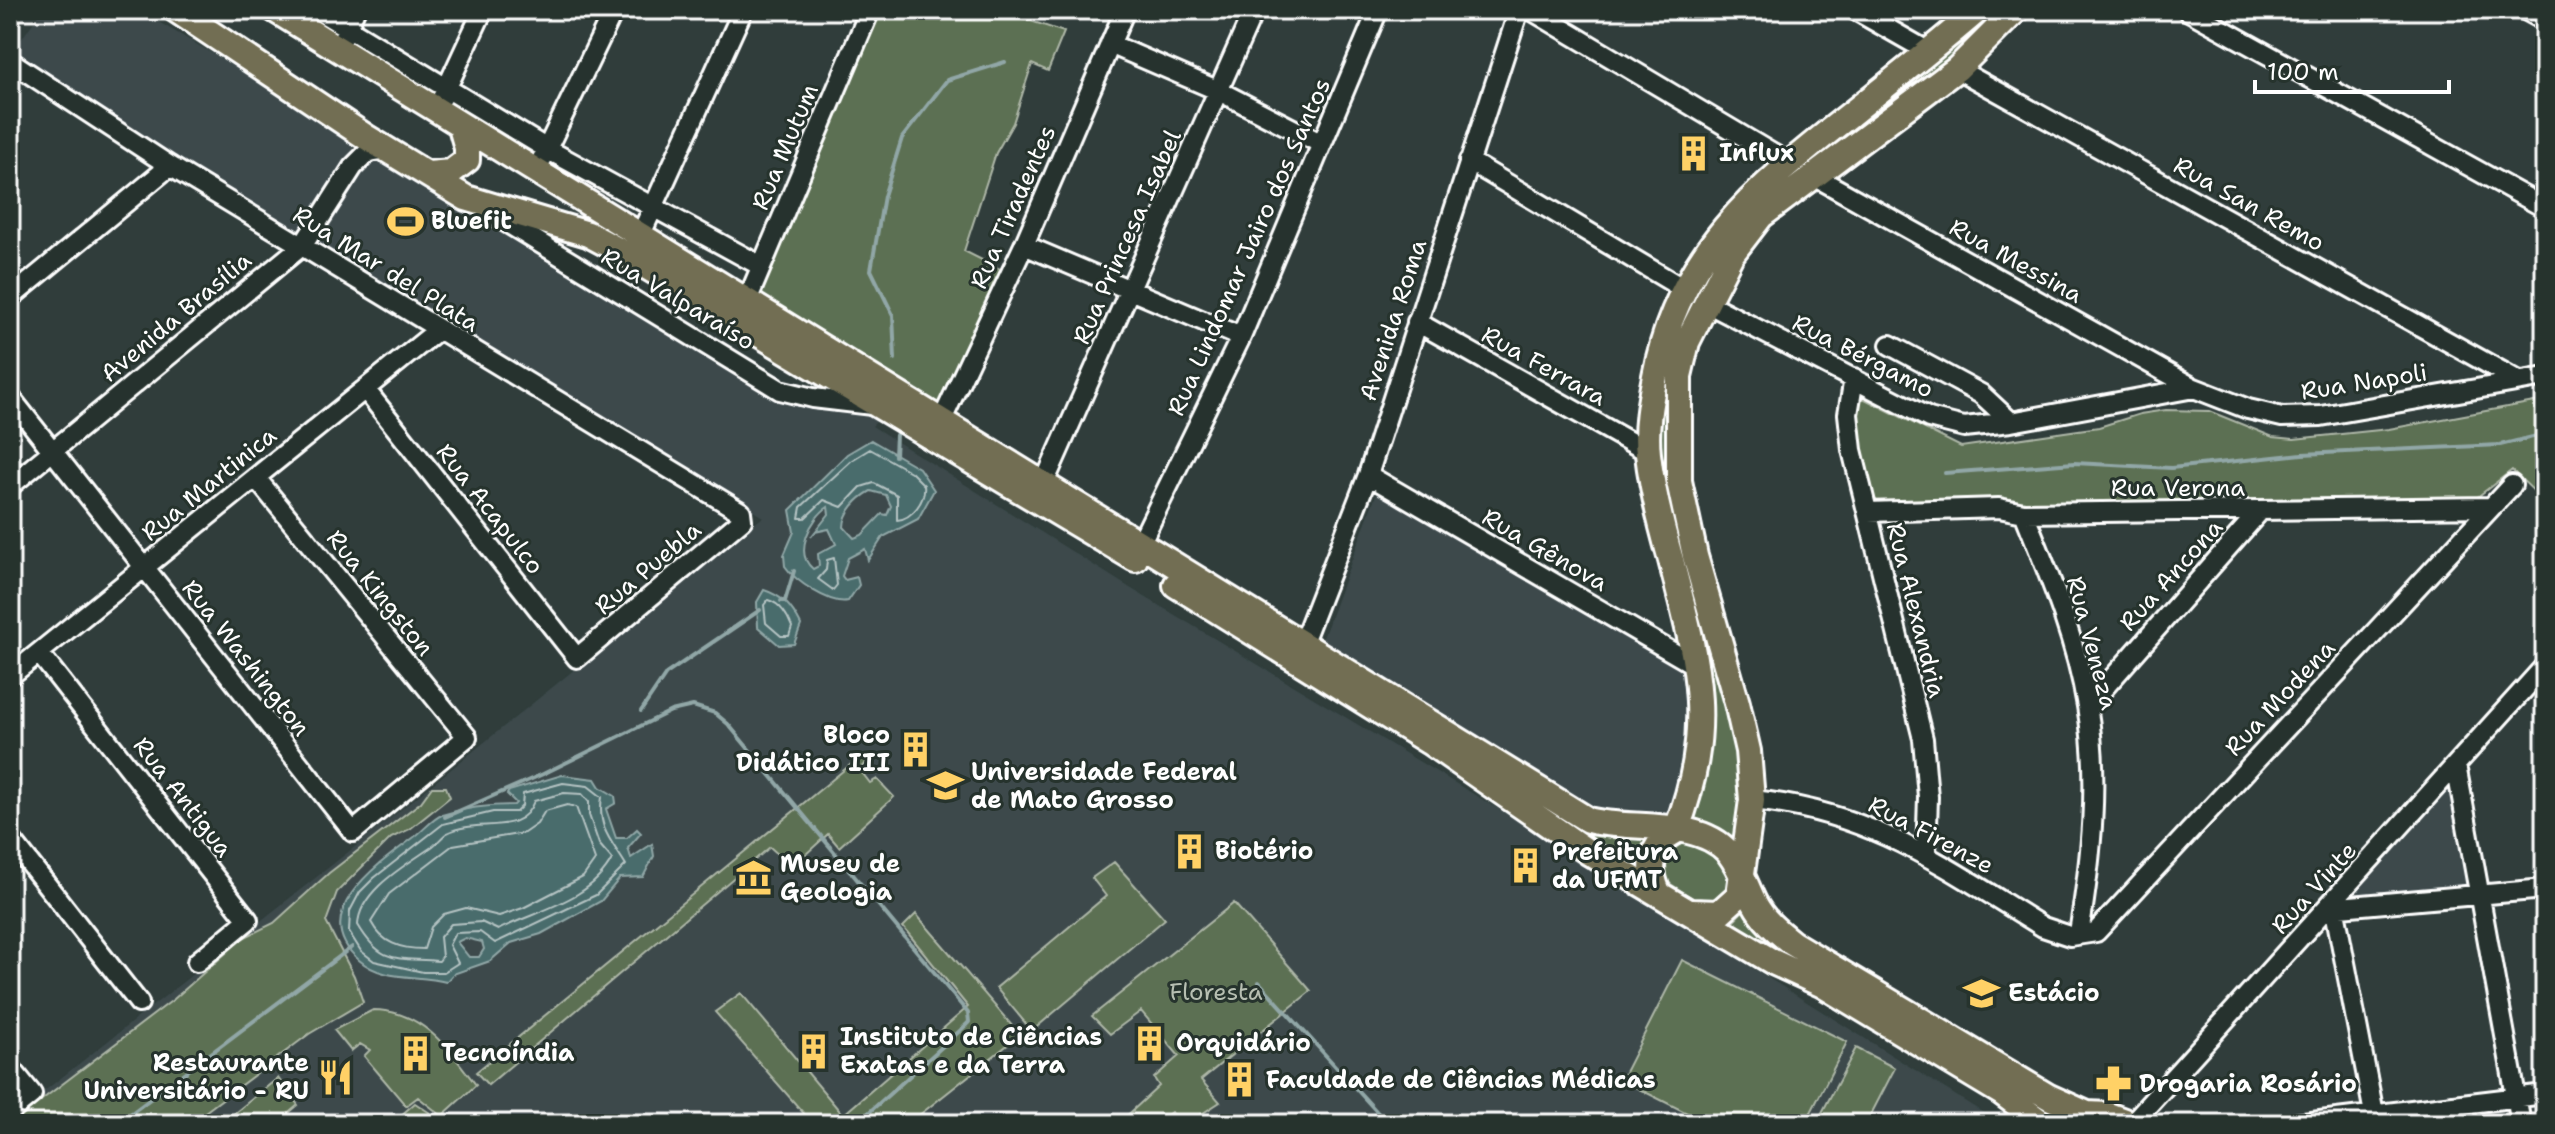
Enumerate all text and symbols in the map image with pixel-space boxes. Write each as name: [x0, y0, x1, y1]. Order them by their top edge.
scale bar: [2255, 44, 2449, 94]
text: 100 m: [2267, 56, 2339, 88]
street label: Rua Lindomar Jairo dos Santos: [1160, 73, 1338, 421]
street label: Rua Mutum: [744, 79, 826, 215]
street label: Rua Tiradentes: [963, 120, 1063, 294]
street label: Rua Princesa Isabel: [1065, 124, 1189, 349]
building icon: Influx: [1674, 134, 1712, 172]
place label: Influx: [1719, 137, 1794, 169]
street label: Rua San Remo: [2168, 149, 2330, 259]
street label: Rua Mar del Plata: [287, 199, 485, 339]
sports icon: Bluefit: [386, 202, 424, 240]
place label: Bluefit: [431, 205, 512, 237]
street label: Rua Messina: [1944, 211, 2088, 311]
street label: Avenida Roma: [1352, 235, 1434, 405]
street label: Rua Valparaíso: [595, 240, 761, 358]
street label: Avenida Brasília: [94, 244, 258, 390]
street label: Rua Bérgamo: [1787, 307, 1939, 405]
street label: Rua Ferrara: [1476, 319, 1612, 413]
street label: Rua Napoli: [2299, 356, 2429, 408]
street label: Rua Martinica: [135, 420, 283, 548]
street label: Rua Acapulco: [429, 437, 551, 581]
street label: Rua Verona: [2111, 472, 2245, 504]
street label: Rua Gênova: [1476, 501, 1614, 599]
street label: Rua Ancona: [2112, 512, 2230, 638]
street label: Rua Puebla: [588, 514, 708, 622]
street label: Rua Alexandria: [1879, 519, 1953, 701]
street label: Rua Kingston: [319, 523, 441, 663]
street label: Rua Washington: [175, 573, 317, 743]
street label: Rua Veneza: [2059, 573, 2125, 713]
street label: Rua Modena: [2218, 633, 2342, 763]
place label: Bloco Didático III: [736, 719, 890, 779]
street label: Rua Antigua: [126, 730, 240, 864]
building icon: Bloco Didático III: [897, 730, 935, 768]
place label: Universidade Federal de Mato Grosso: [971, 756, 1237, 816]
school or university icon: Universidade Federal de Mato Grosso: [926, 767, 964, 805]
street label: Rua Firenze: [1863, 789, 1999, 881]
building icon: Biotério: [1170, 832, 1208, 870]
place label: Biotério: [1215, 835, 1313, 867]
street label: Rua Vinte: [2264, 835, 2364, 941]
place label: Prefeitura da UFMT: [1552, 836, 1679, 896]
building icon: Prefeitura da UFMT: [1507, 847, 1545, 885]
place label: Museu de Geologia: [780, 848, 900, 908]
museum icon: Museu de Geologia: [735, 859, 773, 897]
school or university icon: Estácio: [1963, 974, 2001, 1012]
park label: Floresta: [1169, 976, 1263, 1008]
place label: Estácio: [2008, 977, 2100, 1009]
place label: Instituto de Ciências Exatas e da Terra: [840, 1021, 1102, 1081]
building icon: Orquidário: [1131, 1024, 1169, 1062]
place label: Orquidário: [1176, 1027, 1311, 1059]
building icon: Instituto de Ciências Exatas e da Terra: [795, 1032, 833, 1070]
building icon: Tecnoíndia: [396, 1034, 434, 1072]
place label: Tecnoíndia: [441, 1037, 575, 1069]
place label: Restaurante Universitário - RU: [84, 1047, 309, 1107]
restaurant icon: Restaurante Universitário - RU: [316, 1058, 354, 1096]
building icon: Faculdade de Ciências Médicas: [1221, 1061, 1259, 1099]
place label: Faculdade de Ciências Médicas: [1266, 1064, 1656, 1096]
pharmacy icon: Drogaria Rosário: [2094, 1065, 2132, 1103]
place label: Drogaria Rosário: [2139, 1068, 2357, 1100]

